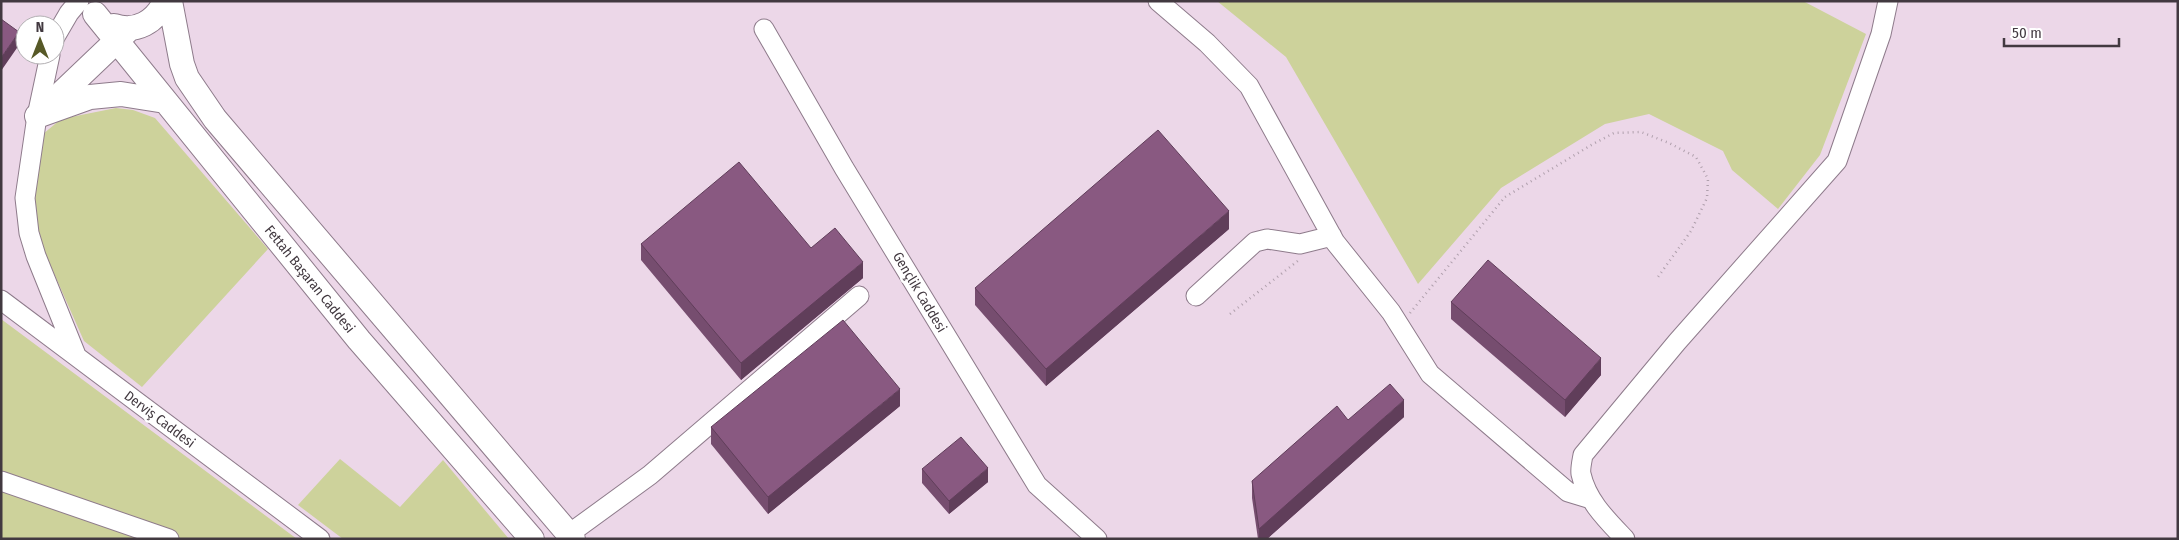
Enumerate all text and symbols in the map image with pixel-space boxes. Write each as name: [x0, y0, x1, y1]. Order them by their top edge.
north arrow: [15, 15, 65, 65]
scale bar: [2004, 15, 2119, 47]
text: N: [36, 19, 44, 36]
text: 50 m: [2012, 24, 2042, 42]
street label: Fettah Başaran Caddesi: [261, 222, 358, 337]
street label: Gençlik Caddesi: [889, 249, 950, 335]
street label: Derviş Caddesi: [121, 387, 198, 452]

